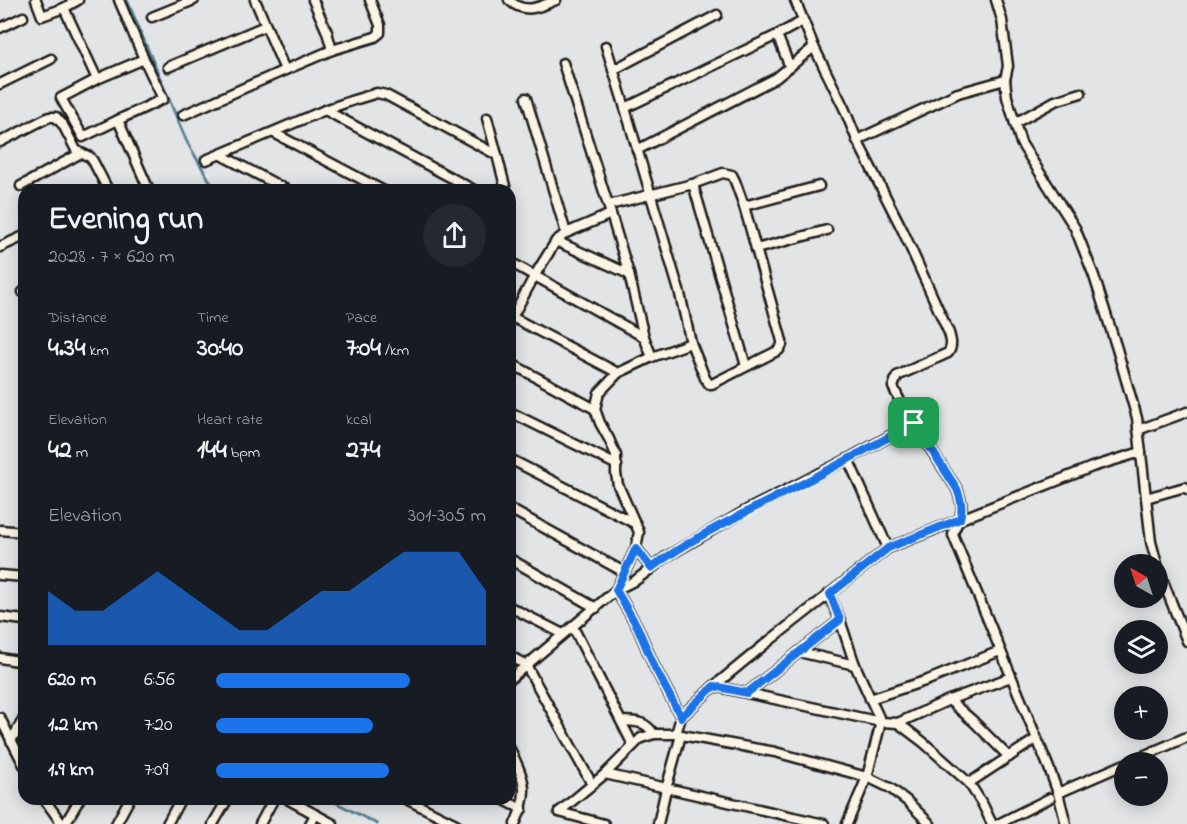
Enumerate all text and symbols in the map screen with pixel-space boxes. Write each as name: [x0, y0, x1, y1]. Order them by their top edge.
text: Evening run: [48, 196, 203, 244]
button: share: [423, 204, 486, 267]
text: 20:28 · 7 × 620 m: [48, 243, 175, 272]
text: Distance: [48, 306, 107, 330]
text: Time: [197, 306, 229, 330]
text: Pace: [346, 306, 377, 330]
text: 4.34: [48, 330, 85, 368]
text: 30:40: [197, 330, 243, 368]
text: 7:04: [346, 330, 381, 368]
text: km: [85, 339, 109, 363]
text: /km: [381, 339, 409, 363]
pin: [888, 397, 939, 448]
icon: arrive: [897, 406, 930, 439]
text: Elevation: [48, 408, 107, 432]
text: Heart rate: [197, 408, 263, 432]
text: kcal: [346, 408, 371, 432]
text: 42: [48, 432, 72, 470]
text: 144: [197, 432, 227, 470]
text: 274: [346, 432, 380, 470]
text: m: [72, 441, 88, 465]
text: bpm: [227, 441, 260, 465]
text: Elevation: [48, 502, 122, 531]
text: 301–305 m: [408, 502, 486, 531]
north arrow: [1114, 554, 1168, 608]
map controls: [1114, 554, 1168, 806]
button: layers: [1114, 620, 1168, 674]
text: 620 m: [48, 666, 96, 695]
text: 6:56: [144, 666, 175, 695]
button: +: [1114, 686, 1168, 740]
text: 1.2 km: [48, 711, 98, 740]
text: 7:20: [144, 711, 173, 740]
button: −: [1114, 752, 1168, 806]
text: 1.9 km: [48, 756, 94, 785]
text: 7:09: [144, 756, 169, 785]

